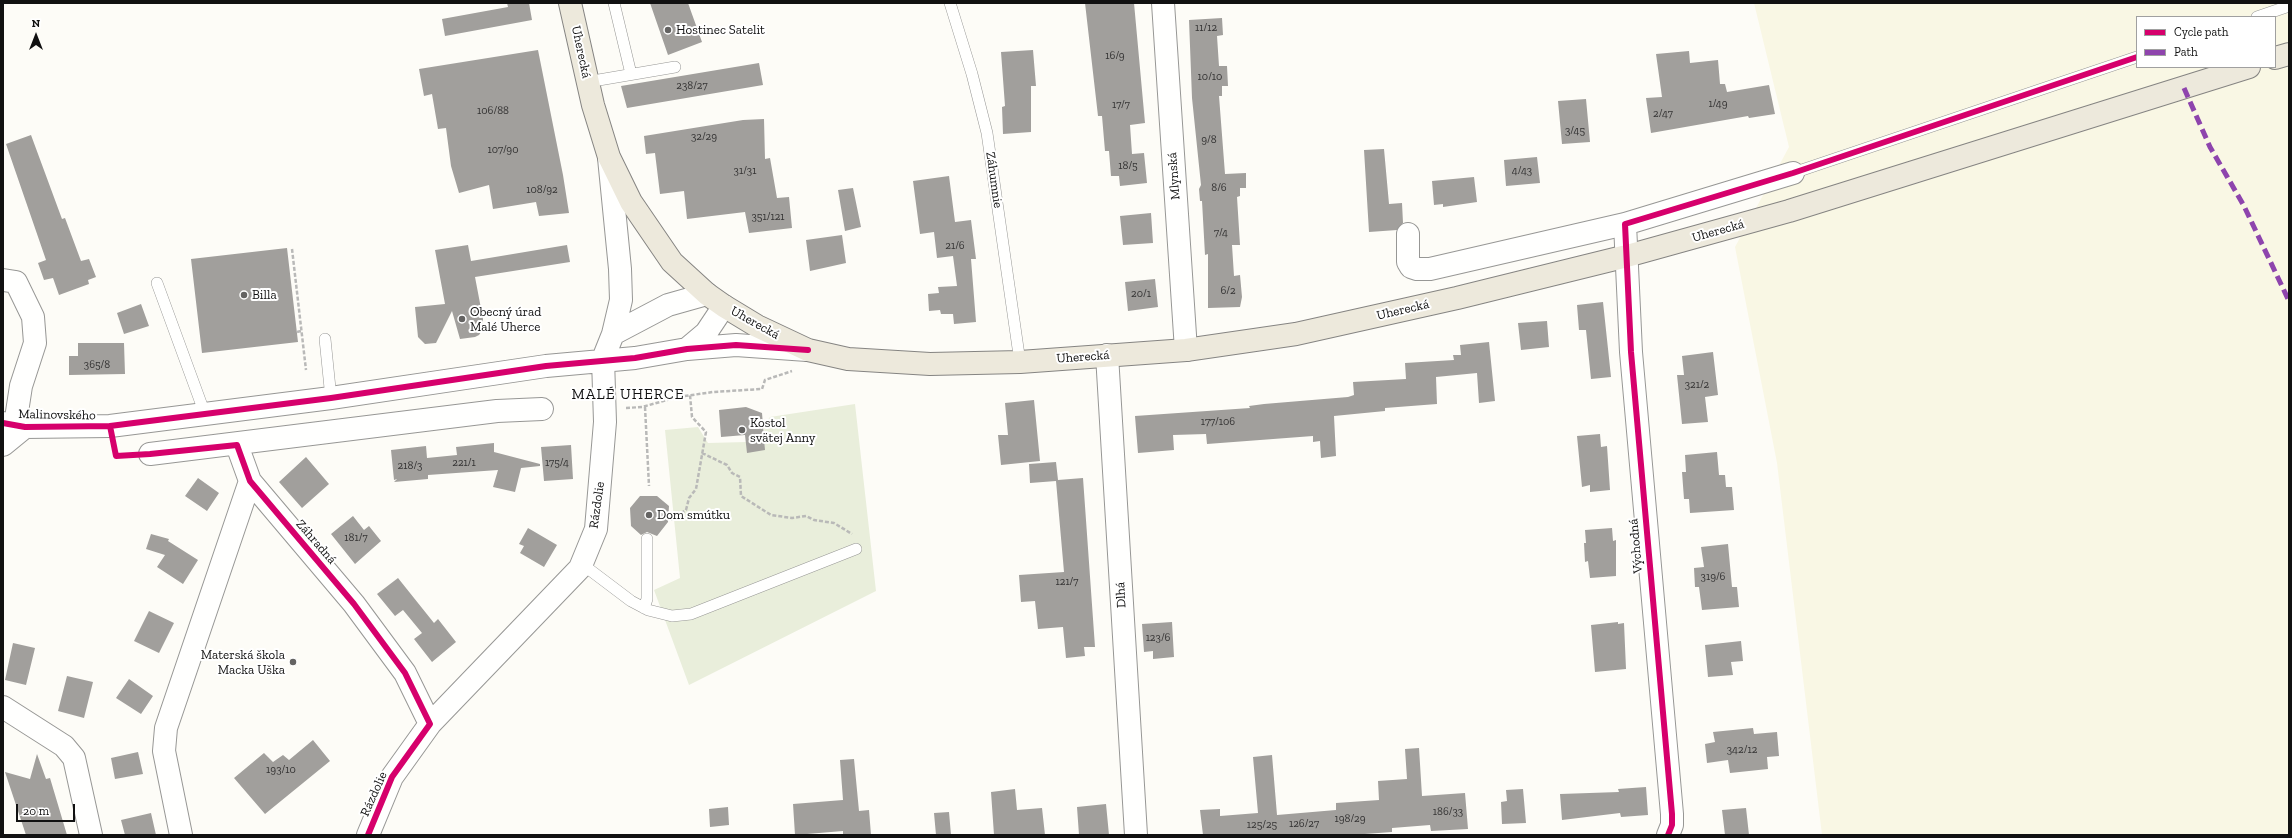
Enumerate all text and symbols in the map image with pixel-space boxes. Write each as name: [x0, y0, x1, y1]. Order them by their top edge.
north arrow: [16, 16, 56, 56]
legend: [2136, 16, 2276, 68]
text: N: [32, 17, 40, 30]
house number: 11/12: [1195, 21, 1217, 35]
place label: Hostinec Satelit: [676, 22, 765, 38]
street label: Uherecká: [568, 24, 594, 80]
marker: Hostinec Satelit: [663, 25, 673, 35]
text: Cycle path: [2174, 25, 2228, 39]
text: Path: [2174, 45, 2198, 59]
house number: 16/9: [1105, 49, 1125, 63]
house number: 10/10: [1198, 70, 1222, 84]
house number: 238/27: [676, 79, 708, 93]
house number: 1/49: [1708, 97, 1728, 111]
house number: 17/7: [1112, 98, 1130, 112]
house number: 106/88: [477, 104, 509, 118]
house number: 2/47: [1653, 107, 1673, 121]
house number: 3/45: [1565, 124, 1585, 138]
house number: 32/29: [691, 130, 717, 144]
house number: 9/8: [1201, 133, 1217, 147]
house number: 107/90: [487, 143, 519, 157]
street label: Záhumnie: [982, 151, 1006, 209]
street label: Mlynská: [1165, 152, 1183, 200]
house number: 18/5: [1118, 159, 1138, 173]
house number: 31/31: [734, 164, 756, 178]
house number: 4/43: [1512, 164, 1532, 178]
house number: 8/6: [1211, 181, 1227, 195]
house number: 108/92: [526, 183, 558, 197]
house number: 351/121: [751, 210, 785, 224]
street label: Uherecká: [1690, 216, 1746, 246]
house number: 7/4: [1214, 226, 1228, 240]
house number: 21/6: [945, 239, 965, 253]
house number: 6/2: [1220, 284, 1236, 298]
place label: Billa: [252, 287, 277, 303]
house number: 20/1: [1131, 287, 1151, 301]
marker: Billa: [239, 290, 249, 300]
street label: Uherecká: [1375, 296, 1431, 324]
street label: Uherecká: [728, 303, 782, 343]
place label: Obecný úrad Malé Uherce: [470, 304, 541, 335]
marker: Obecný úrad Malé Uherce: [457, 314, 467, 324]
street label: Uherecká: [1056, 347, 1110, 367]
house number: 365/8: [84, 358, 110, 372]
house number: 321/2: [1685, 378, 1709, 392]
district label: MALÉ UHERCE: [572, 386, 684, 404]
street label: Malinovského: [18, 407, 96, 423]
place label: Kostol svätej Anny: [750, 415, 815, 446]
house number: 177/106: [1201, 415, 1235, 429]
marker: Kostol svätej Anny: [737, 425, 747, 435]
house number: 221/1: [452, 456, 476, 470]
house number: 175/4: [545, 456, 569, 470]
house number: 218/3: [398, 459, 422, 473]
street label: Rázdolie: [586, 480, 608, 530]
place label: Dom smútku: [657, 507, 730, 523]
marker: Dom smútku: [644, 510, 654, 520]
street label: Záhradná: [293, 517, 339, 567]
street label: Východná: [1626, 518, 1646, 574]
house number: 181/7: [344, 531, 368, 545]
house number: 319/6: [1701, 570, 1725, 584]
house number: 121/7: [1055, 575, 1079, 589]
street label: Dlhá: [1113, 582, 1129, 608]
house number: 123/6: [1146, 631, 1170, 645]
place label: Materská škola Macka Uška: [201, 647, 285, 678]
marker: Materská škola Macka Uška: [288, 657, 298, 667]
house number: 342/12: [1727, 743, 1757, 757]
house number: 193/10: [266, 763, 296, 777]
street label: Rázdolie: [357, 769, 391, 819]
scale bar: [18, 796, 77, 822]
text: 20 m: [23, 804, 49, 818]
house number: 186/33: [1433, 805, 1463, 819]
house number: 198/29: [1334, 812, 1366, 826]
house number: 126/27: [1289, 817, 1319, 831]
house number: 125/25: [1247, 818, 1277, 832]

